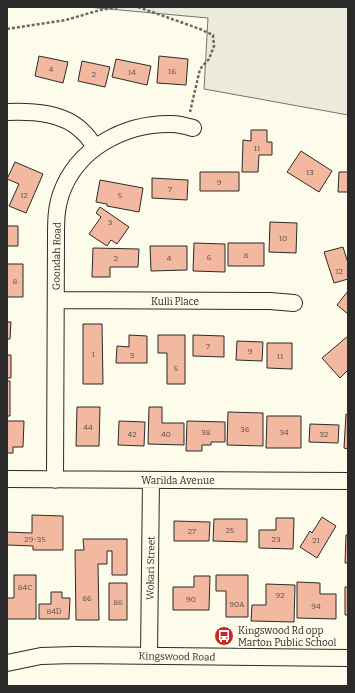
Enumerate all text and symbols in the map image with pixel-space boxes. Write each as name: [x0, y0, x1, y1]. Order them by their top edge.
house number: 4: [49, 65, 54, 74]
house number: 16: [168, 67, 176, 76]
house number: 14: [128, 68, 136, 77]
house number: 2: [92, 70, 96, 79]
house number: 11: [254, 144, 261, 153]
house number: 13: [306, 168, 314, 177]
house number: 9: [217, 178, 222, 187]
house number: 7: [168, 185, 172, 194]
house number: 12: [20, 191, 28, 200]
house number: 5: [118, 191, 122, 200]
house number: 3: [108, 218, 113, 227]
street label: Goondah Road: [50, 222, 64, 290]
house number: 10: [279, 234, 287, 243]
house number: 8: [244, 251, 249, 260]
house number: 6: [207, 253, 212, 262]
house number: 2: [114, 254, 118, 263]
house number: 4: [167, 254, 172, 263]
house number: 12: [335, 267, 343, 276]
house number: 8: [13, 277, 18, 286]
street label: Kulli Place: [151, 296, 199, 308]
house number: 7: [206, 342, 210, 351]
house number: 9: [248, 347, 253, 356]
house number: 1: [91, 350, 95, 359]
house number: 3: [130, 351, 135, 360]
house number: 11: [277, 352, 284, 361]
house number: 5: [174, 364, 178, 373]
house number: 44: [83, 423, 93, 432]
house number: 36: [240, 425, 250, 434]
house number: 38: [201, 428, 211, 437]
house number: 34: [279, 428, 289, 437]
house number: 42: [127, 430, 137, 439]
house number: 40: [161, 430, 171, 439]
house number: 32: [320, 430, 328, 439]
street label: Warilda Avenue: [141, 475, 215, 487]
house number: 25: [226, 526, 234, 535]
house number: 27: [188, 527, 196, 536]
house number: 29-35: [24, 535, 46, 544]
house number: 23: [272, 535, 281, 544]
street label: Wokari Street: [144, 536, 158, 600]
house number: 21: [312, 536, 321, 545]
house number: 84C: [18, 583, 32, 592]
house number: 92: [275, 591, 285, 600]
house number: 86: [82, 594, 92, 603]
house number: 90: [186, 595, 196, 604]
house number: 86: [113, 598, 123, 607]
house number: 90A: [229, 600, 245, 609]
house number: 94: [311, 602, 321, 611]
house number: 84D: [46, 607, 62, 616]
bus stop icon: Kingswood Rd opp Marton Public School: [213, 625, 235, 647]
place label: Kingswood Rd opp Marton Public School: [238, 625, 337, 649]
street label: Kingswood Road: [138, 650, 216, 664]

